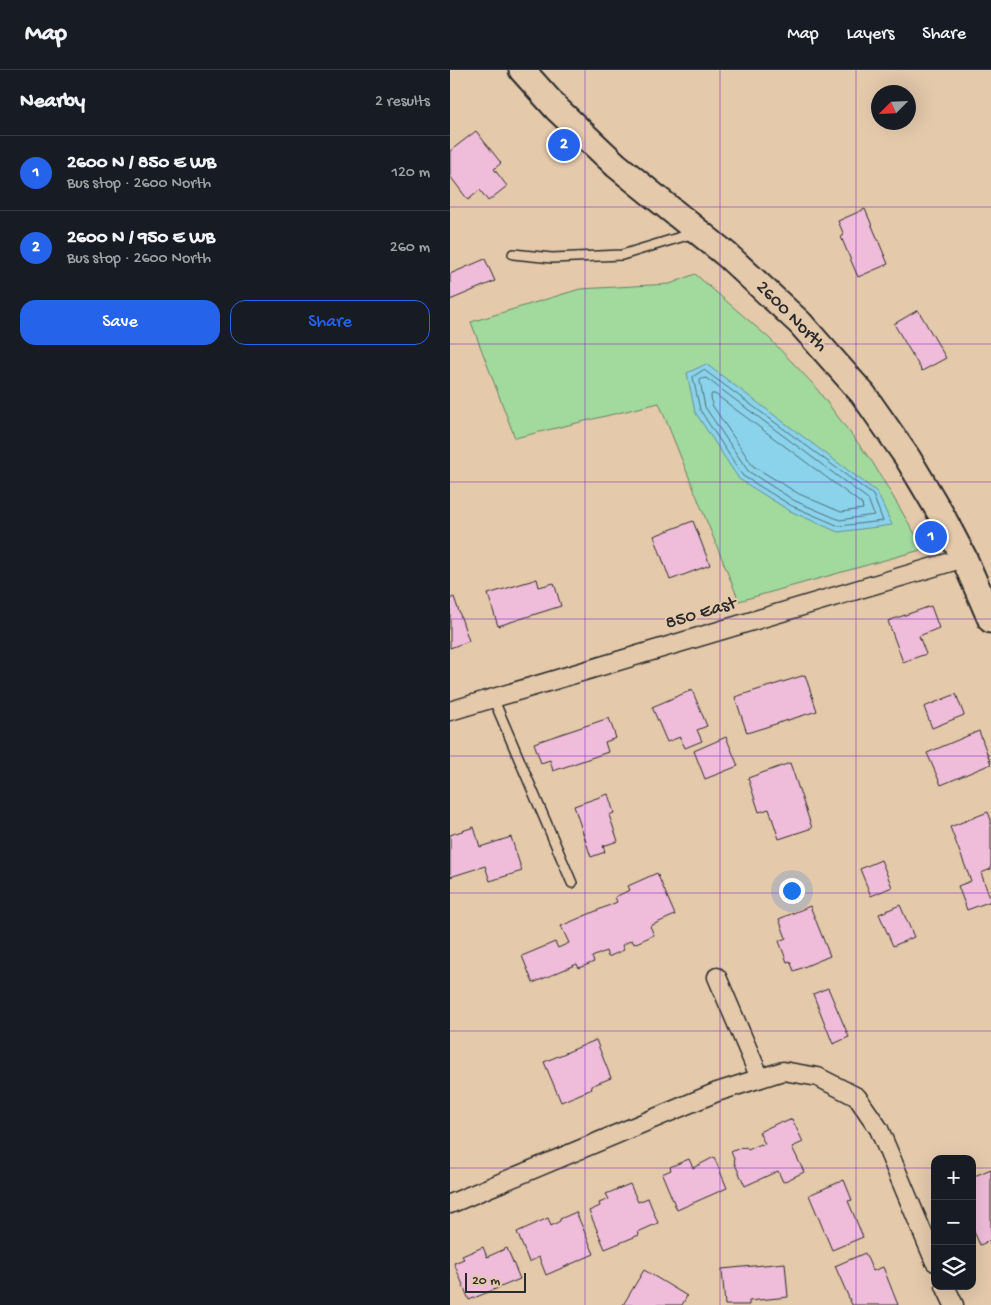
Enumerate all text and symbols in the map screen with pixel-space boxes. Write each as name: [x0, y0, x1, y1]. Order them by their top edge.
text: Map: [25, 20, 67, 49]
text: Map: [787, 24, 819, 45]
text: Layers: [847, 24, 894, 45]
text: Share: [922, 24, 966, 45]
north arrow: [871, 85, 916, 130]
text: Nearby: [20, 90, 85, 115]
text: 2 results: [375, 93, 430, 112]
pin: 2: [548, 126, 580, 164]
text: 2600 N / 850 E WB: [67, 152, 216, 175]
text: 1: [33, 164, 39, 183]
text: 120 m: [391, 164, 430, 183]
text: Bus stop · 2600 North: [67, 175, 211, 194]
text: 2600 N / 950 E WB: [67, 227, 215, 250]
text: 2: [32, 239, 40, 258]
text: 260 m: [390, 239, 430, 258]
text: Bus stop · 2600 North: [67, 250, 211, 269]
street label: 2600 North: [750, 276, 832, 358]
button: Save: [20, 300, 220, 345]
button: Share: [230, 300, 430, 345]
pin: 1: [915, 518, 947, 556]
street label: 850 East: [663, 592, 741, 636]
your location: [779, 878, 805, 904]
map controls: [931, 1155, 976, 1290]
button: +: [931, 1155, 976, 1200]
button: −: [931, 1200, 976, 1245]
button: layers: [931, 1245, 976, 1290]
scale bar: [465, 1270, 526, 1293]
text: 20 m: [472, 1273, 500, 1290]

